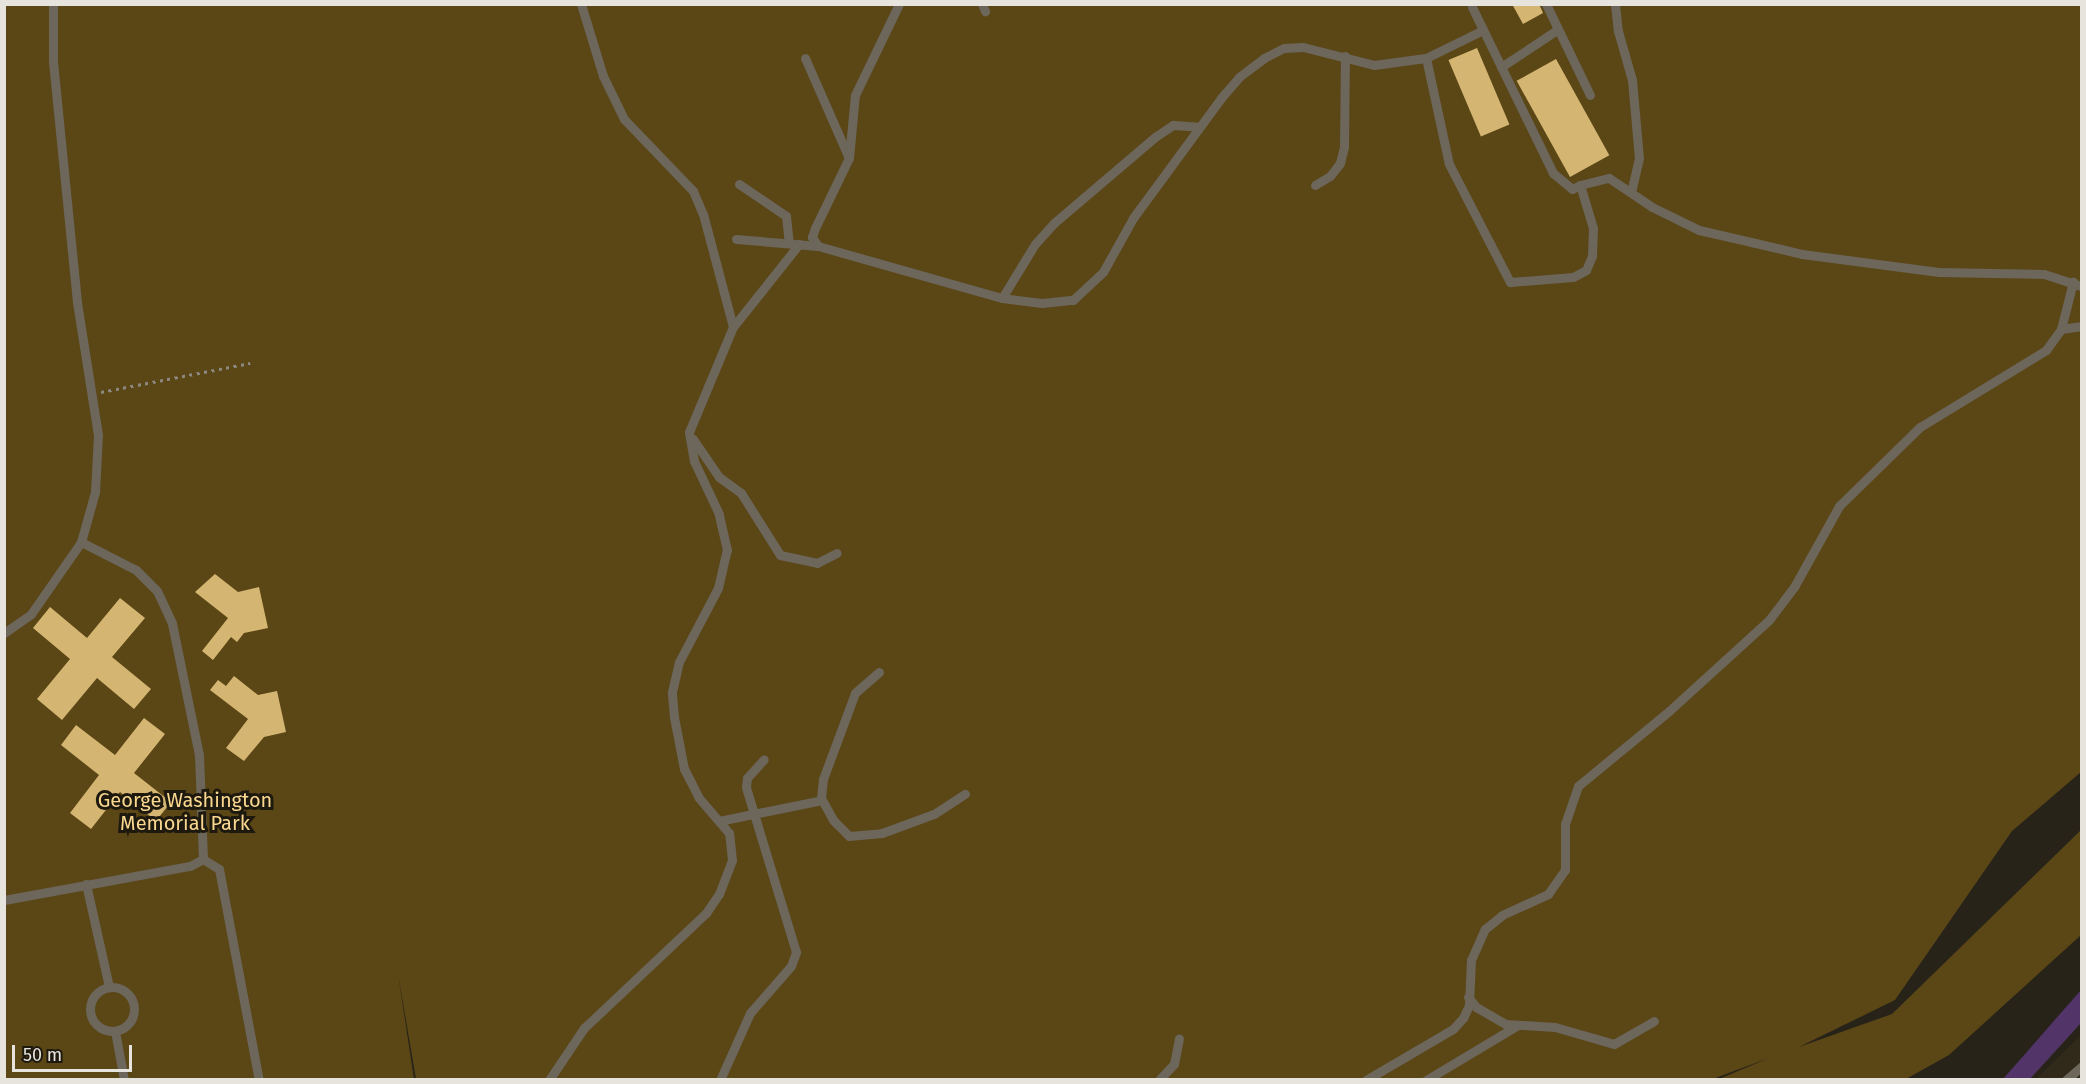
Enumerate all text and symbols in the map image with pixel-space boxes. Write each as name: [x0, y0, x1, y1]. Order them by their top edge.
park label: George Washington Memorial Park: [98, 788, 272, 835]
scale bar: [15, 1033, 135, 1071]
text: 50 m: [23, 1044, 62, 1066]

